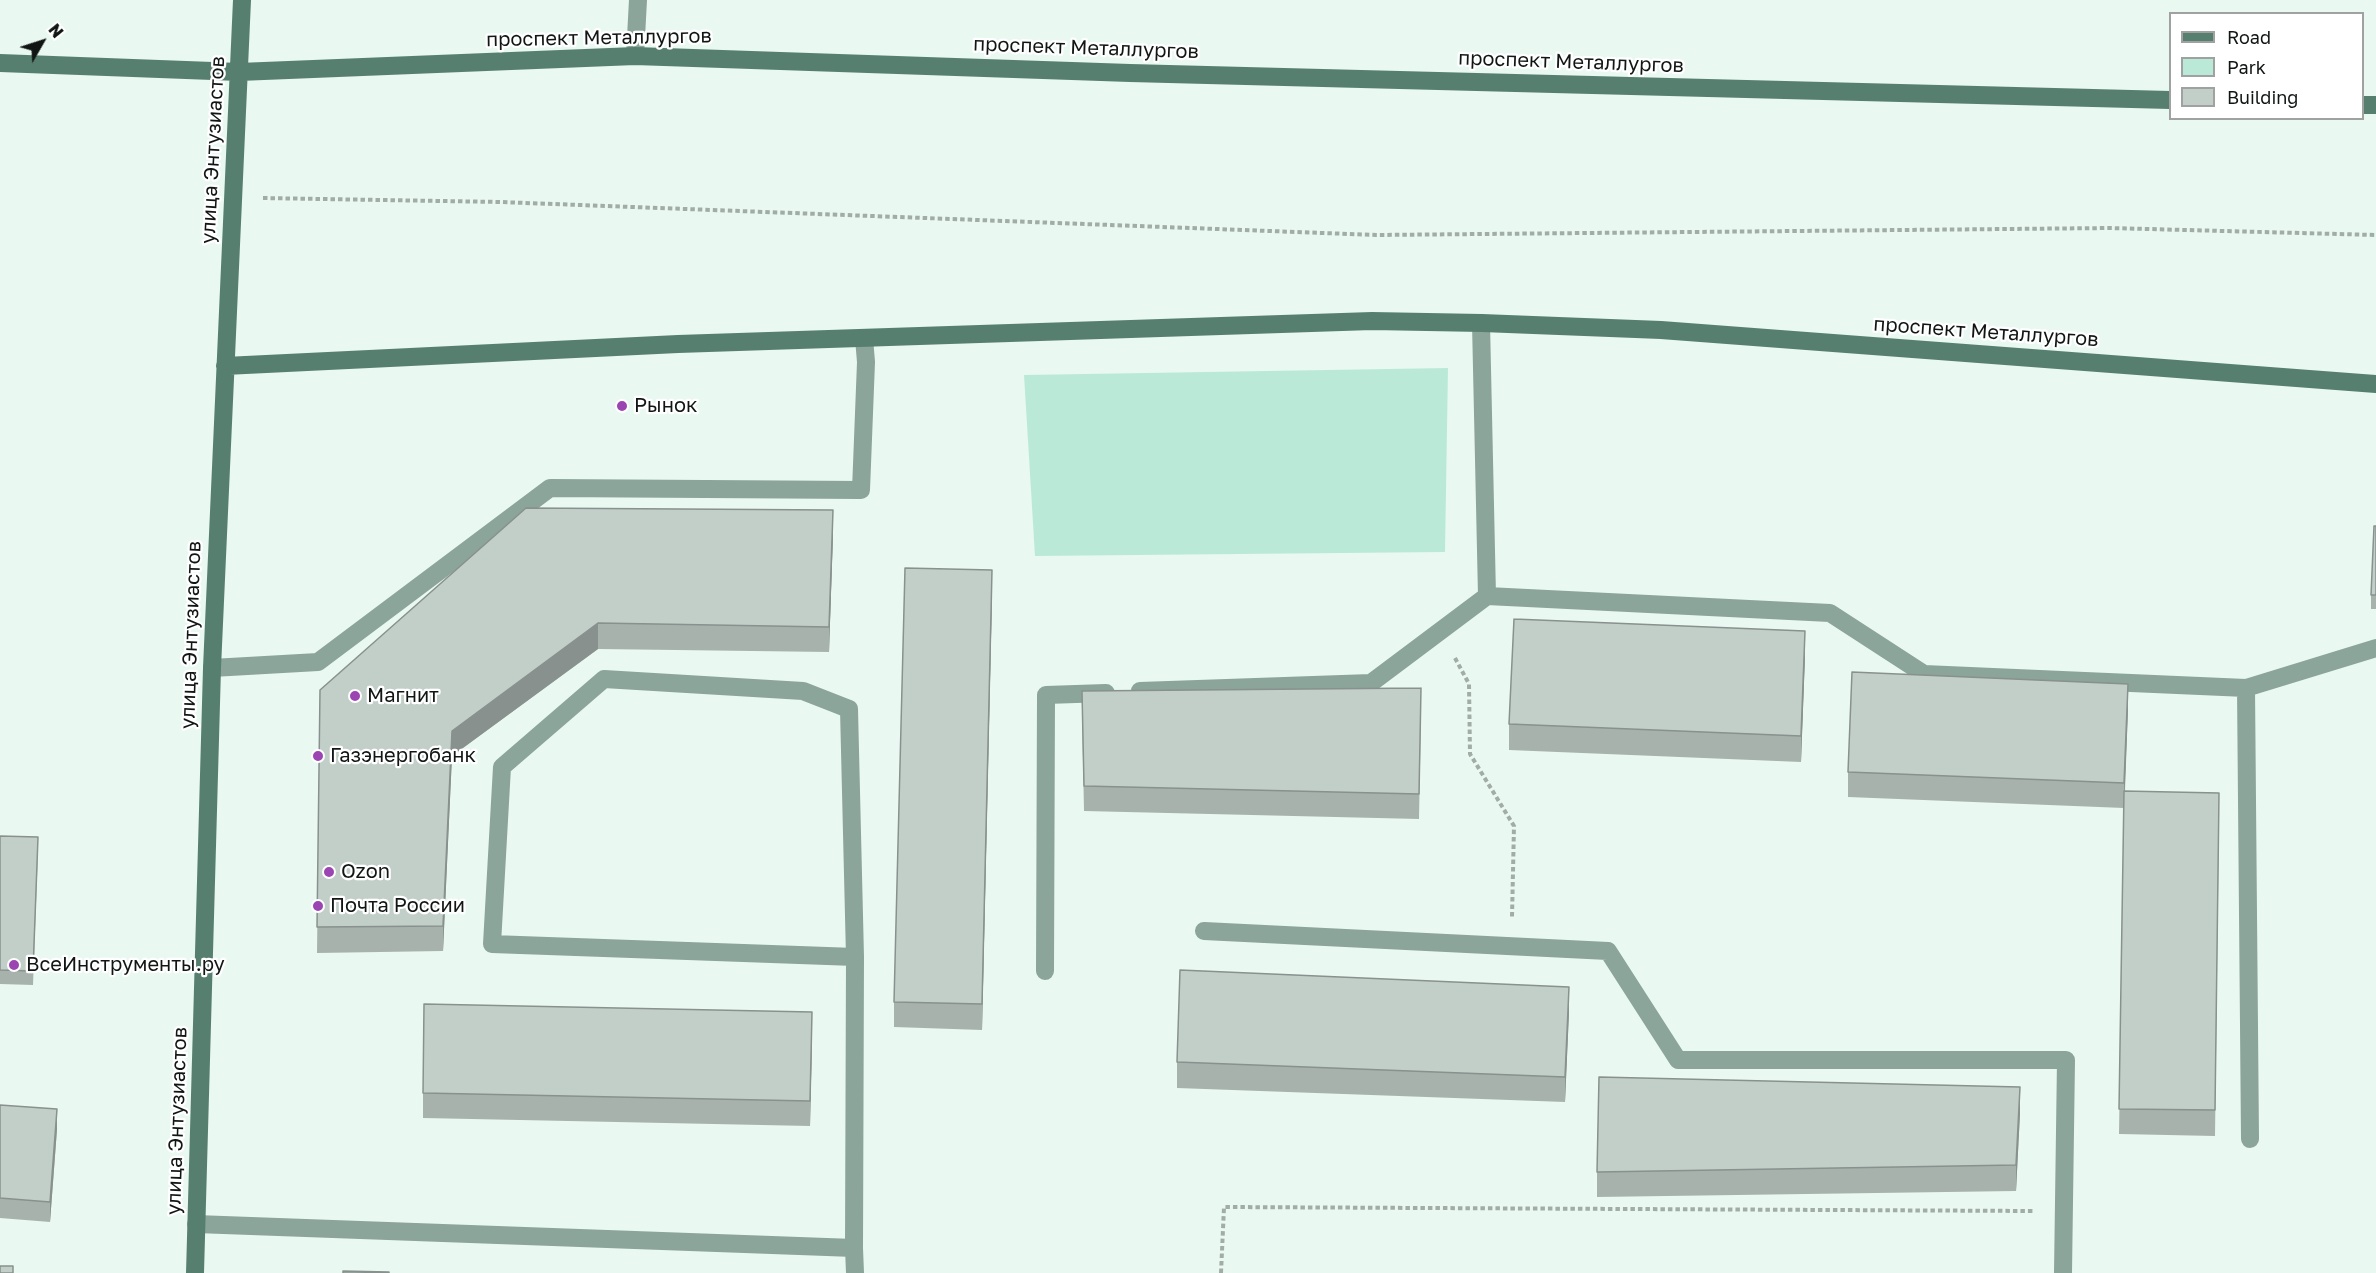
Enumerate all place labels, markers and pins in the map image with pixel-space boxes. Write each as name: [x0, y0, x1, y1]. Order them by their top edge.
place label: Рынок: [634, 394, 697, 418]
marker: Рынок: [615, 399, 629, 413]
place label: Магнит: [367, 684, 439, 708]
marker: Магнит: [348, 689, 362, 703]
place label: Газэнергобанк: [330, 744, 476, 768]
marker: Газэнергобанк: [311, 749, 325, 763]
place label: Ozon: [341, 860, 390, 884]
marker: Ozon: [322, 865, 336, 879]
place label: Почта России: [330, 894, 465, 918]
marker: Почта России: [311, 899, 325, 913]
place label: ВсеИнструменты.ру: [26, 953, 225, 977]
marker: ВсеИнструменты.ру: [7, 958, 21, 972]

